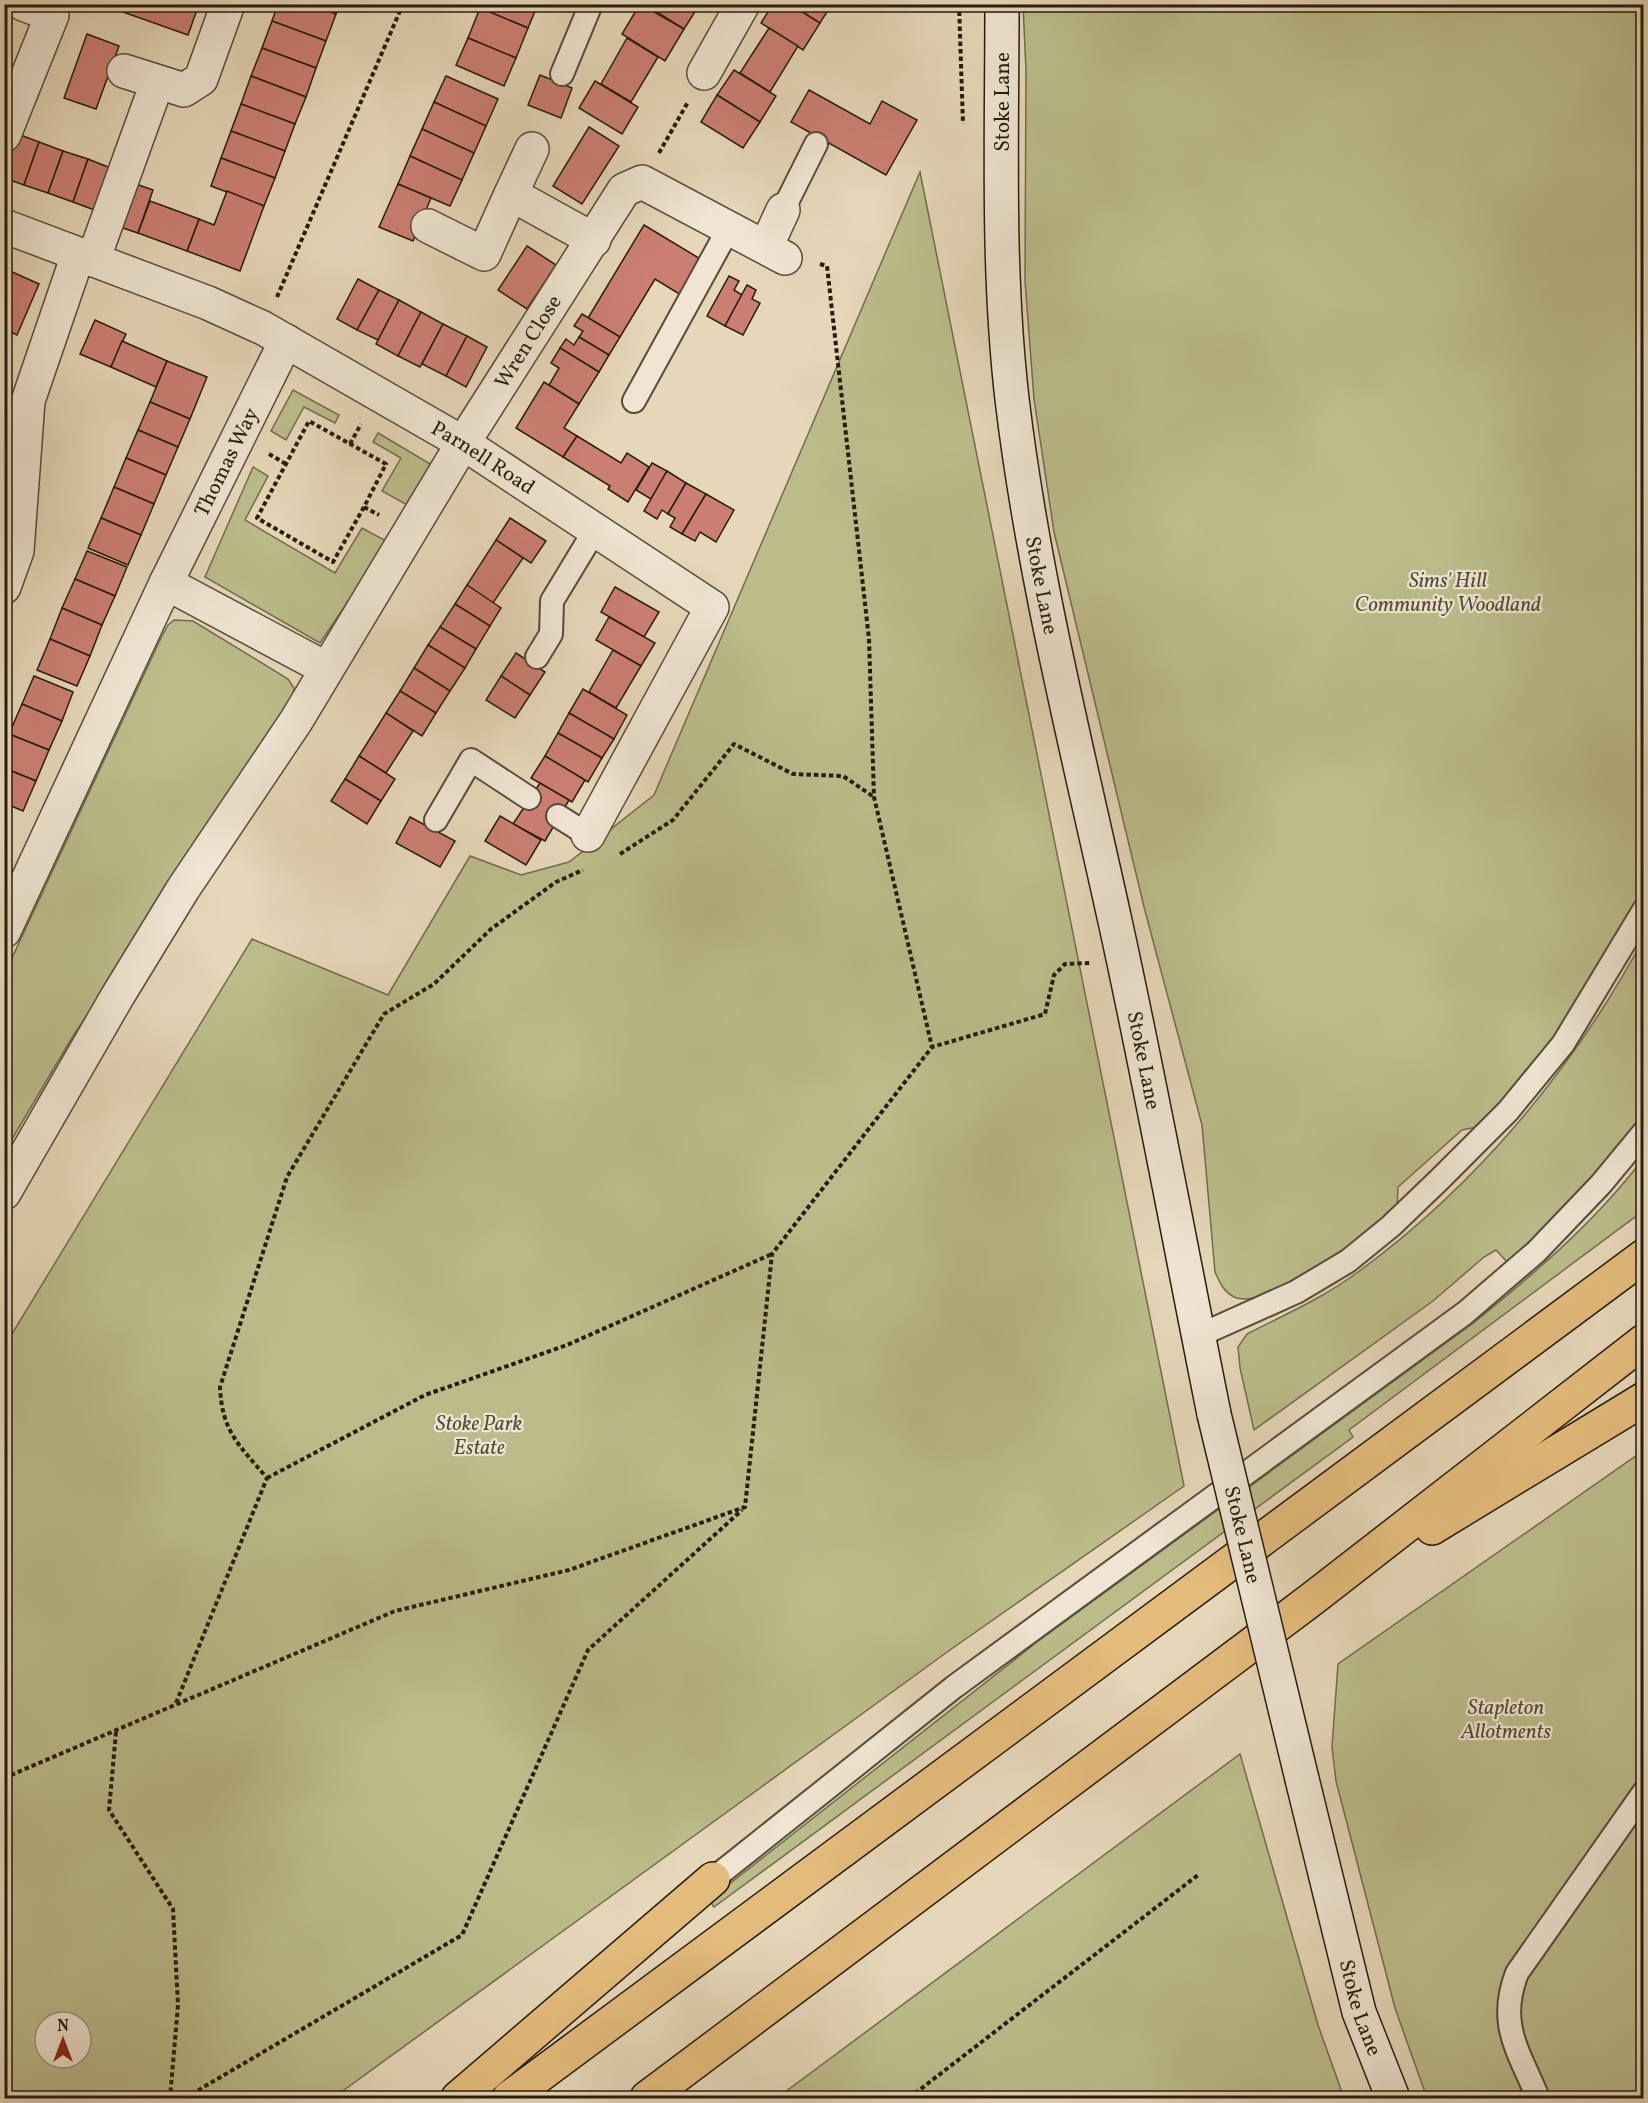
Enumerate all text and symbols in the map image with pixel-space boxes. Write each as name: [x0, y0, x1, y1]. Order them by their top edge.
street label: Stoke Lane: [989, 52, 1018, 152]
street label: Wren Close: [488, 290, 570, 395]
street label: Thomas Way: [188, 403, 267, 522]
street label: Parnell Road: [425, 415, 540, 503]
street label: Stoke Lane: [1017, 534, 1064, 637]
park label: Sims' Hill Community Woodland: [1355, 567, 1541, 620]
street label: Stoke Lane: [1119, 1009, 1167, 1112]
park label: Stoke Park Estate: [436, 1410, 523, 1463]
street label: Stoke Lane: [1216, 1483, 1267, 1587]
park label: Stapleton Allotments: [1460, 1694, 1551, 1747]
street label: Stoke Lane: [1331, 1957, 1388, 2061]
north arrow: [33, 2010, 93, 2070]
text: N: [57, 2016, 69, 2038]

